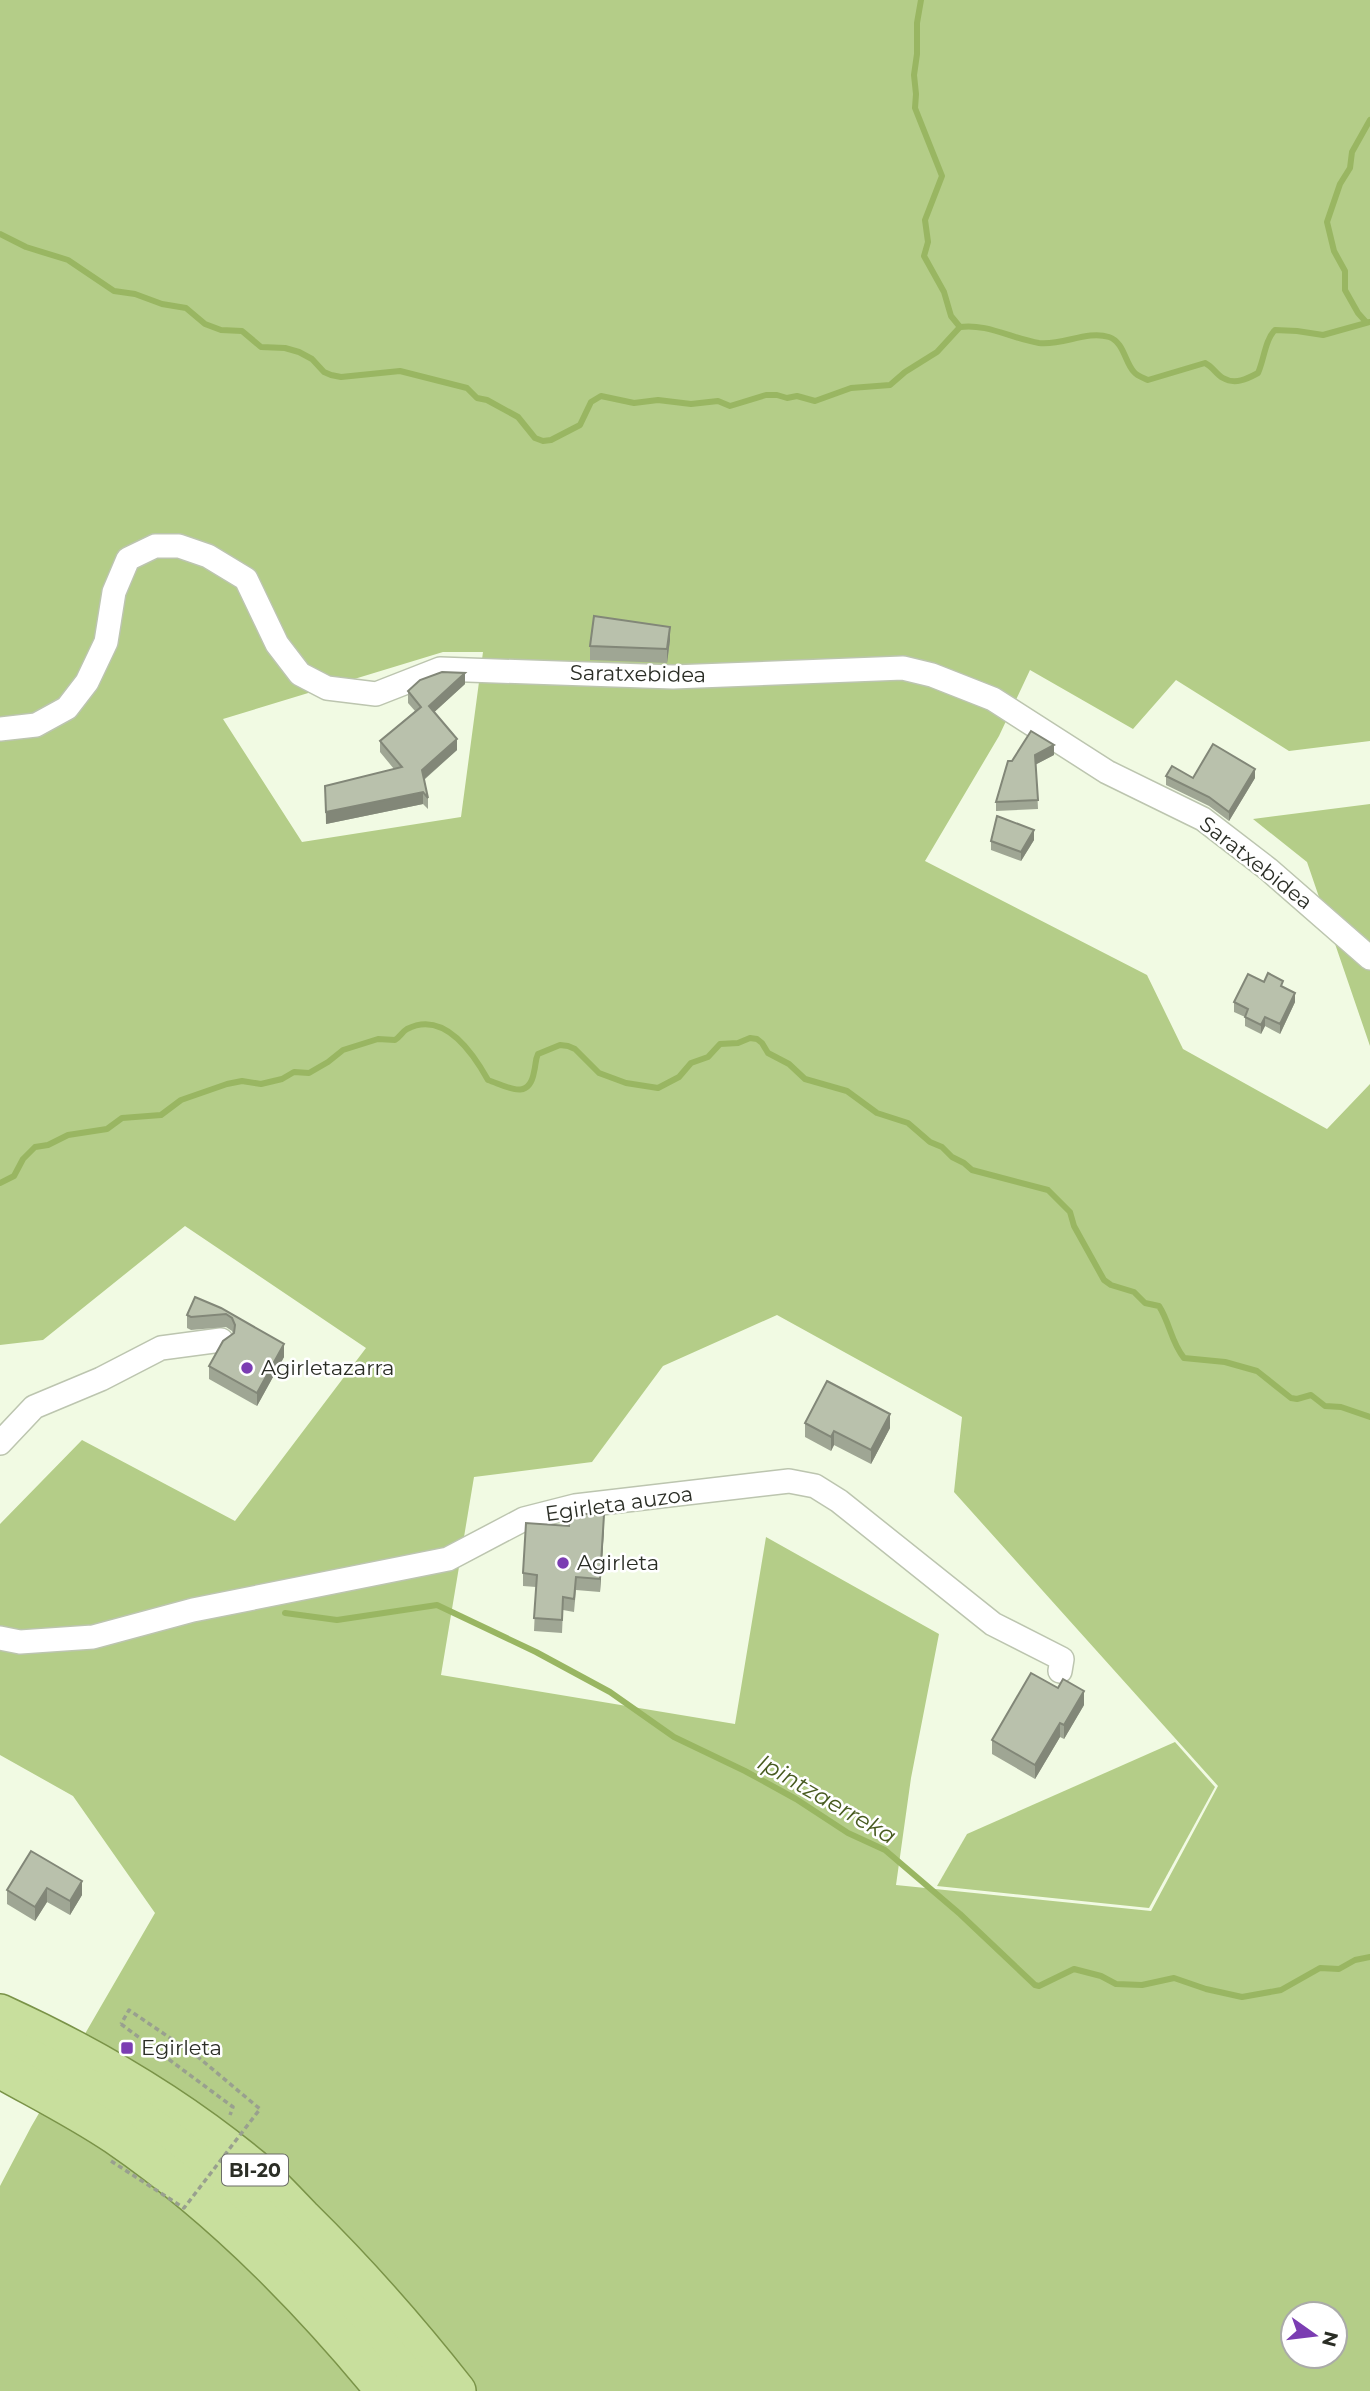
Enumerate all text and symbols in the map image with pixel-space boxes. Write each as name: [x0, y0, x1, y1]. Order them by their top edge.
street label: Saratxebidea: [570, 660, 706, 687]
street label: Saratxebidea: [1195, 811, 1318, 914]
place label: Agirletazarra: [261, 1355, 394, 1380]
marker: Agirletazarra: [239, 1360, 255, 1376]
street label: Egirleta auzoa: [543, 1481, 694, 1526]
place label: Agirleta: [577, 1550, 659, 1575]
marker: Agirleta: [555, 1555, 571, 1571]
water label: Ipintzaerreka: [753, 1748, 901, 1850]
place label: Egirleta: [141, 2035, 222, 2060]
marker: Egirleta: [119, 2040, 135, 2056]
road number: BI-20: [222, 2154, 288, 2186]
north arrow: [1279, 2300, 1349, 2370]
text: N: [1317, 2329, 1343, 2349]

